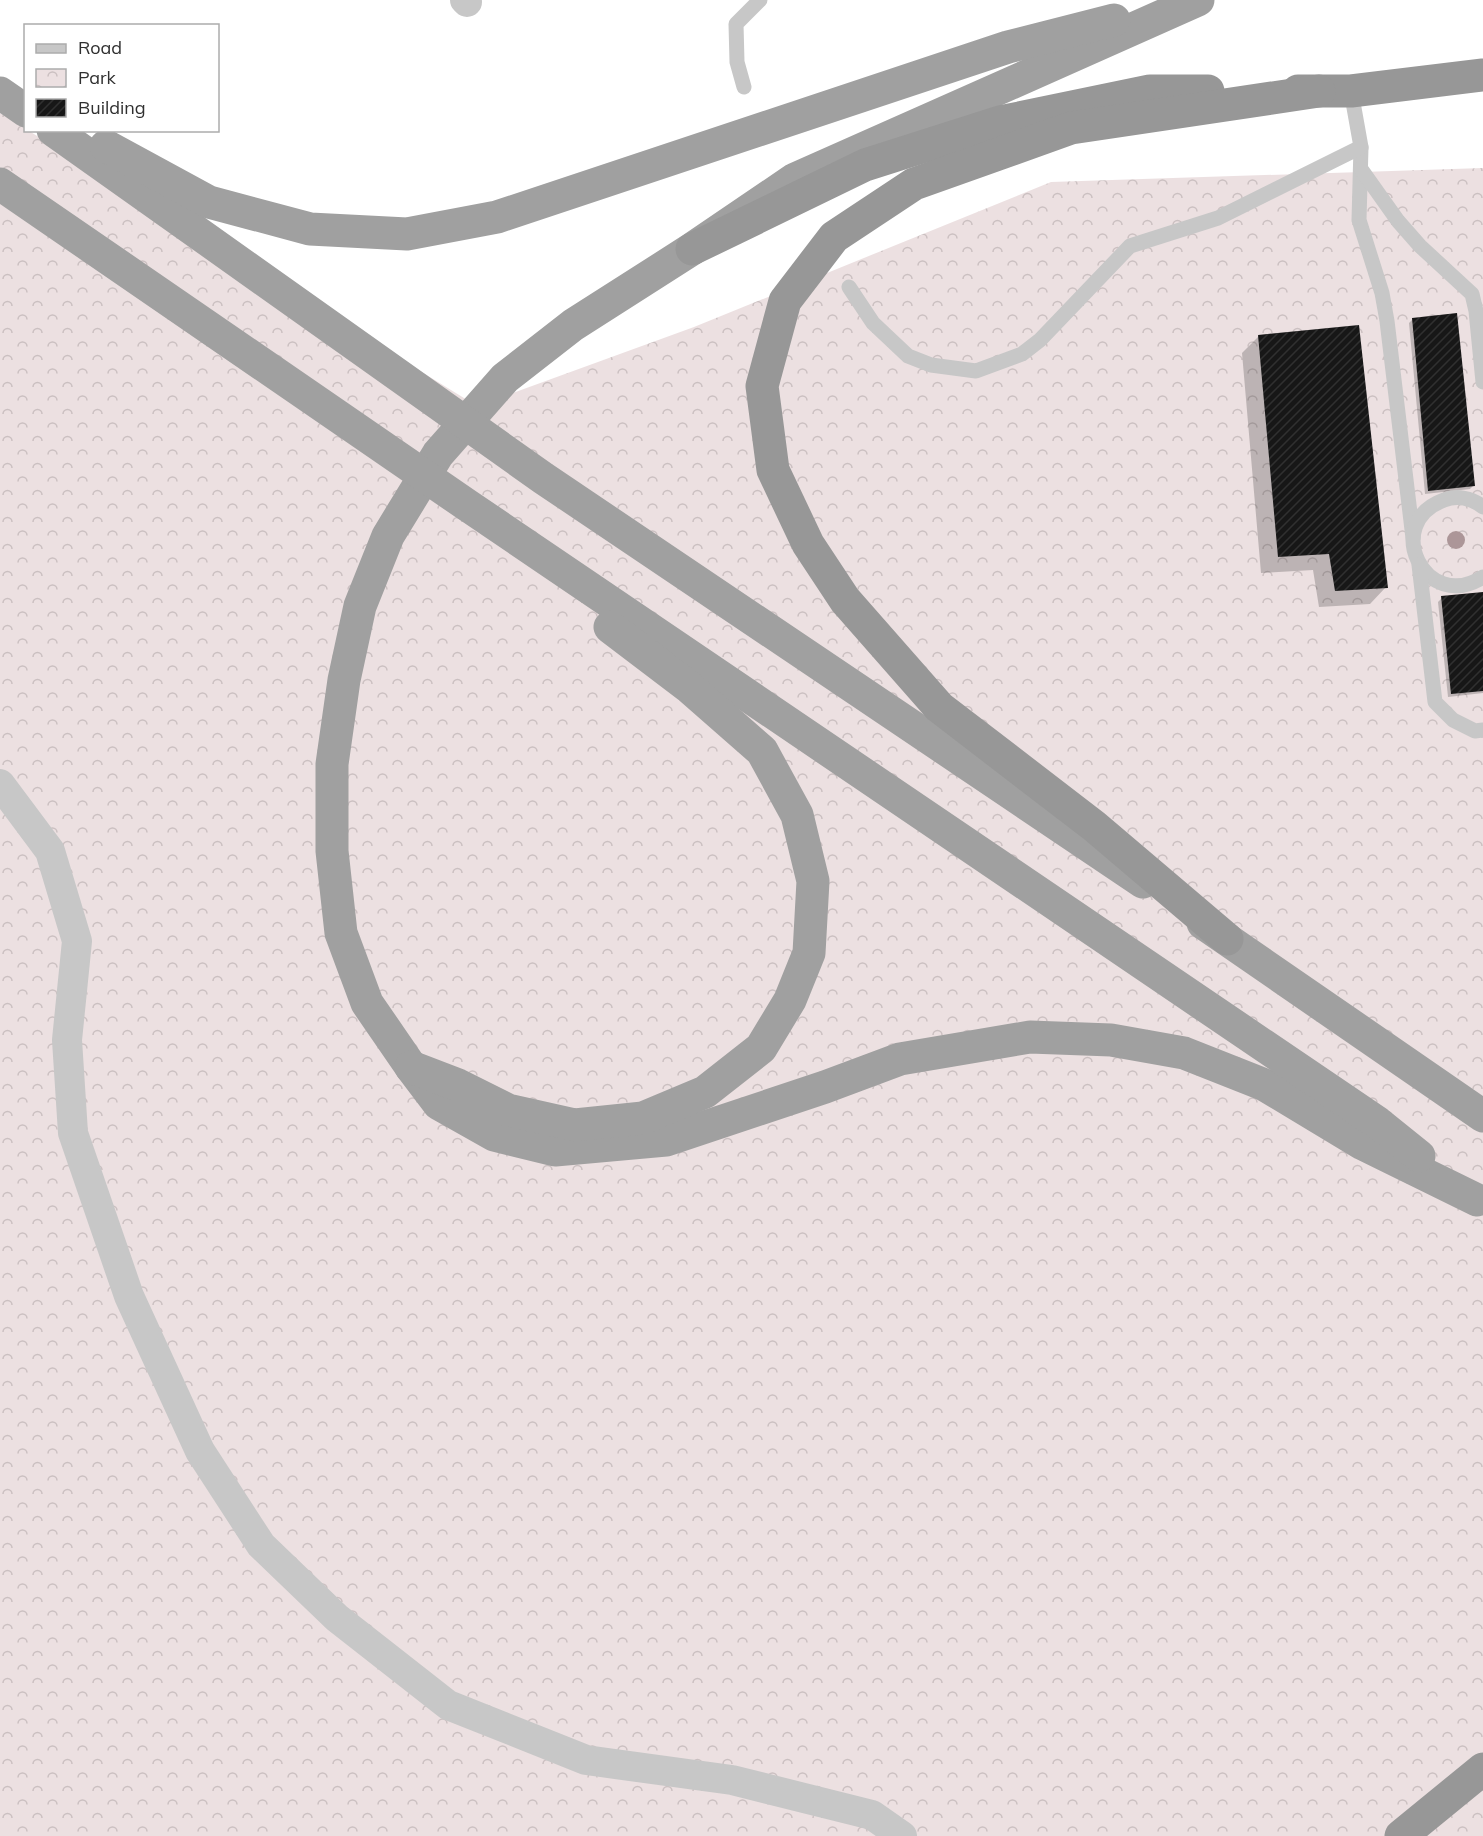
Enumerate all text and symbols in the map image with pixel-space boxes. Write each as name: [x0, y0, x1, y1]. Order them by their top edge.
legend: [24, 24, 219, 132]
text: Road: [78, 36, 122, 59]
text: Park: [78, 66, 117, 89]
text: Building: [78, 96, 146, 119]

